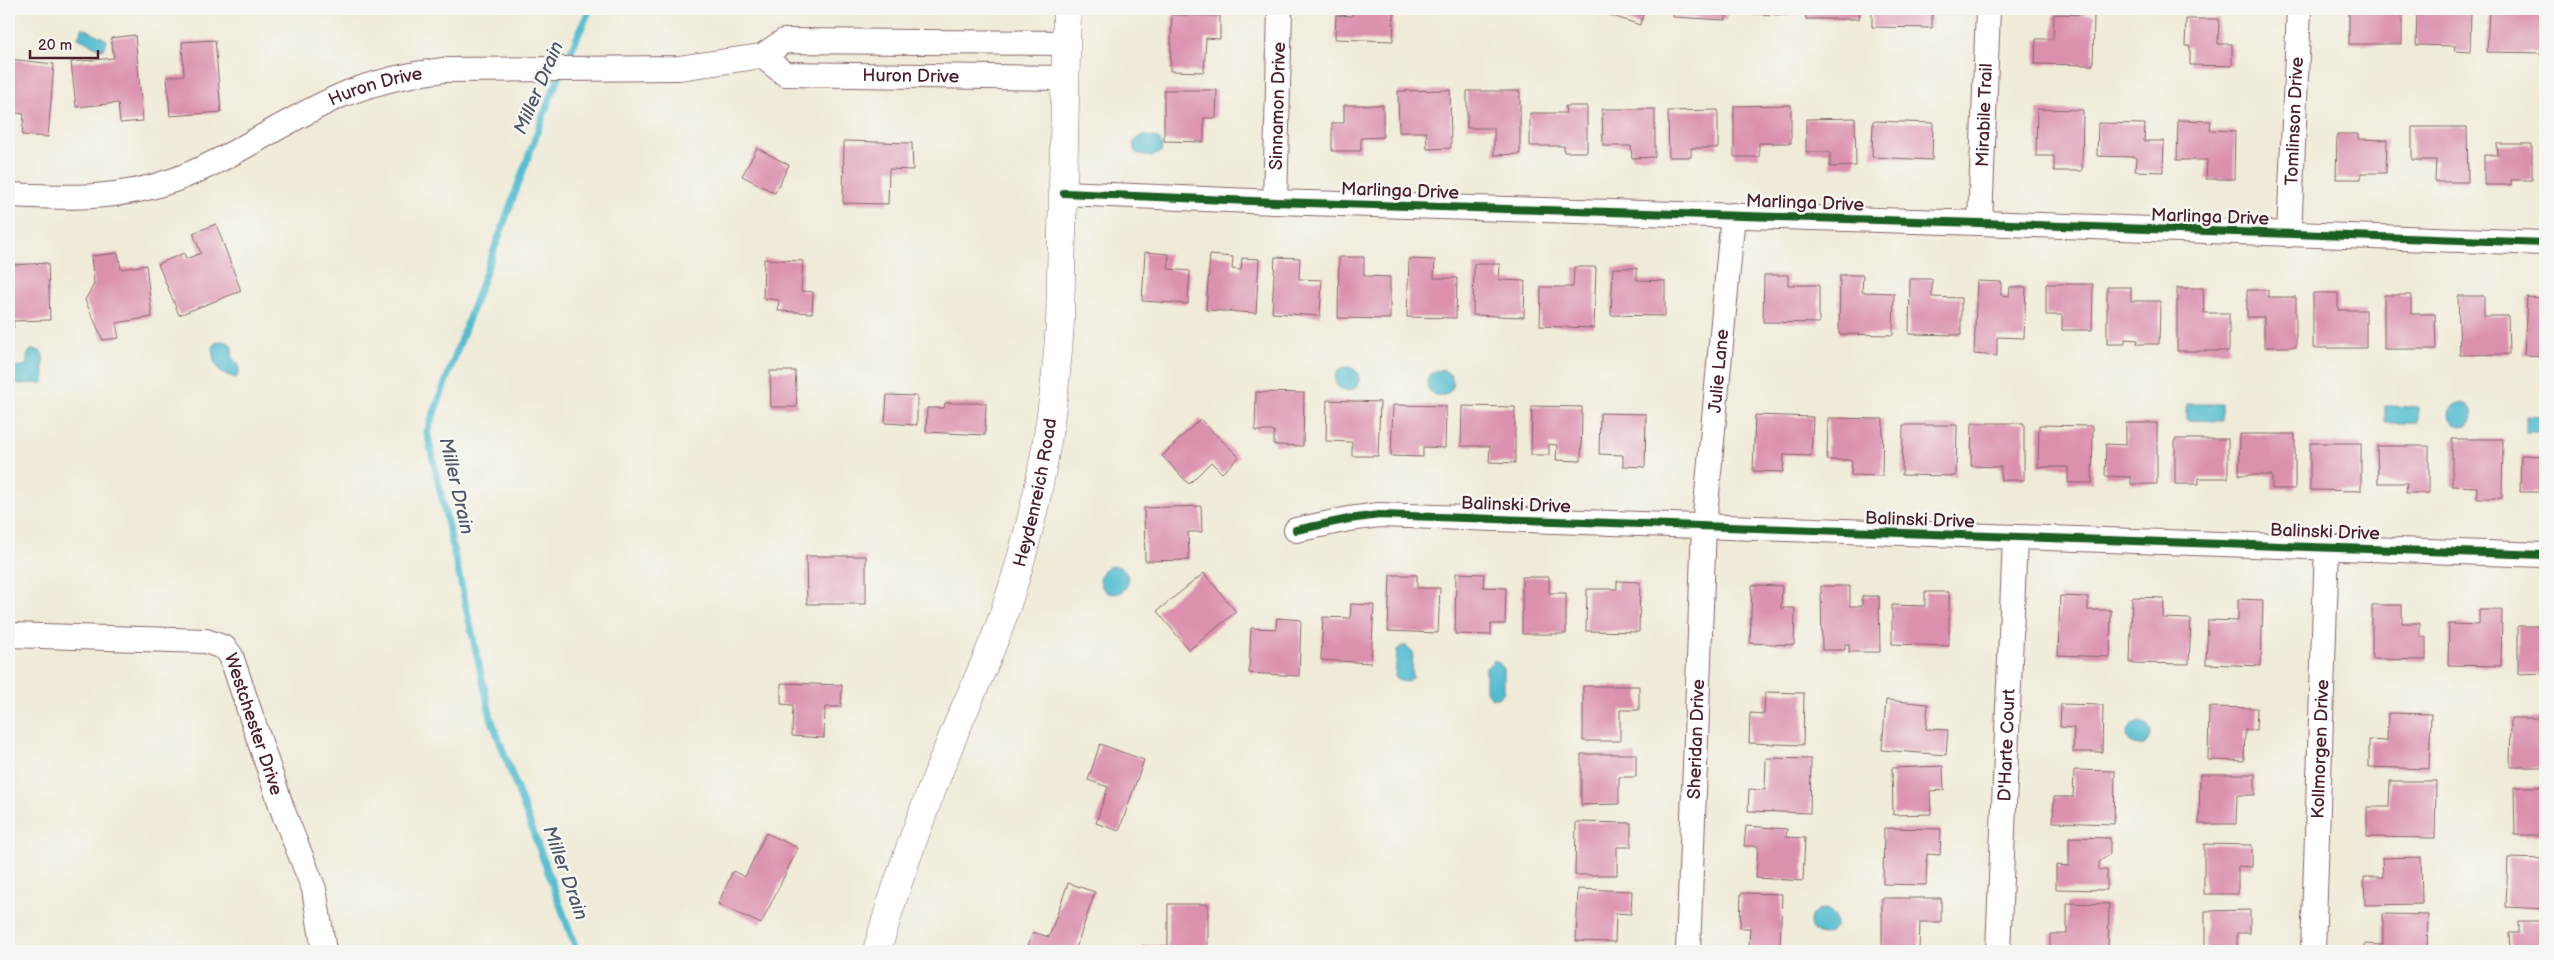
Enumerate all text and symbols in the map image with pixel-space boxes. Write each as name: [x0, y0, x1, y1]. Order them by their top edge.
scale bar: [30, 28, 98, 60]
text: 20 m: [38, 36, 72, 55]
water label: Miller Drain: [509, 38, 569, 138]
street label: Sinnamon Drive: [1265, 41, 1290, 170]
street label: Tomlinson Drive: [2281, 56, 2307, 186]
street label: Huron Drive: [325, 63, 424, 110]
street label: Mirabile Trail: [1972, 63, 1996, 167]
street label: Huron Drive: [862, 65, 960, 87]
street label: Marlinga Drive: [1340, 178, 1460, 204]
street label: Marlinga Drive: [1745, 190, 1865, 216]
street label: Marlinga Drive: [2150, 204, 2270, 230]
street label: Julie Lane: [1704, 328, 1733, 414]
street label: Heydenreich Road: [1009, 417, 1061, 569]
water label: Miller Drain: [434, 435, 478, 537]
street label: Balinski Drive: [1461, 493, 1572, 517]
street label: Balinski Drive: [1865, 508, 1976, 532]
street label: Balinski Drive: [2270, 520, 2381, 544]
street label: Westchester Drive: [220, 650, 287, 798]
street label: Sheridan Drive: [1683, 678, 1709, 800]
street label: Kollmorgen Drive: [2307, 679, 2333, 819]
street label: D'Harte Court: [1994, 688, 2019, 802]
water label: Miller Drain: [537, 823, 593, 923]

